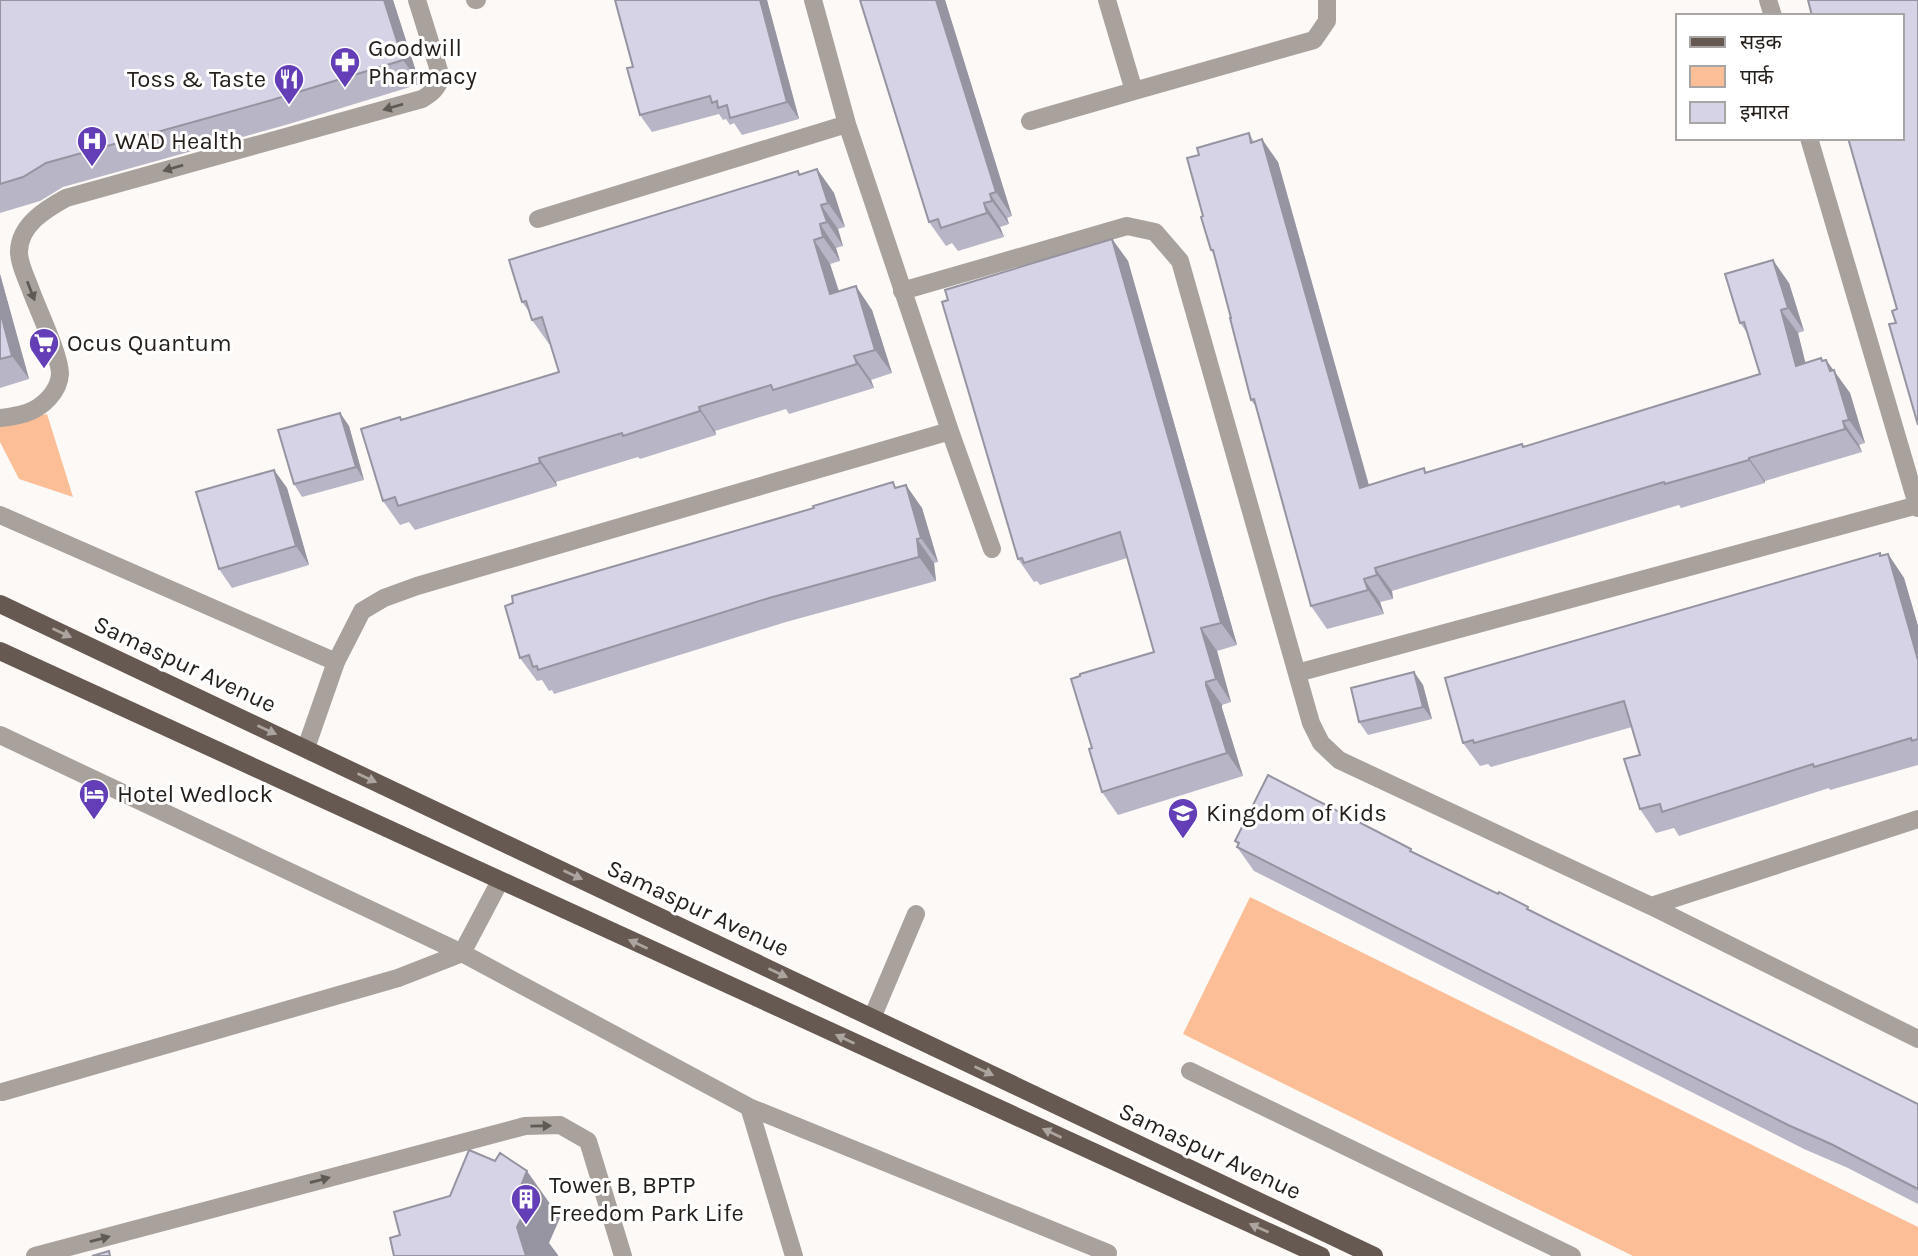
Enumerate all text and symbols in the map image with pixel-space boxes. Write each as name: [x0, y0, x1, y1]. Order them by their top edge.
legend: [1676, 14, 1904, 140]
text: सड़क: [1740, 30, 1782, 54]
place label: Goodwill Pharmacy: [368, 34, 477, 90]
pharmacy icon: Goodwill Pharmacy: [328, 45, 362, 89]
restaurant icon: Toss & Taste: [272, 62, 306, 106]
place label: Toss & Taste: [127, 65, 266, 93]
text: पार्क: [1740, 65, 1774, 89]
text: इमारत: [1740, 100, 1790, 124]
one-way arrow: [381, 102, 403, 113]
hospital icon: WAD Health: [75, 124, 109, 168]
place label: WAD Health: [115, 127, 243, 155]
one-way arrow: [162, 163, 184, 174]
one-way arrow: [26, 281, 37, 302]
supermarket icon: Ocus Quantum: [27, 326, 61, 370]
place label: Ocus Quantum: [67, 329, 232, 357]
street label: Samaspur Avenue: [89, 609, 281, 719]
one-way arrow: [52, 627, 72, 639]
one-way arrow: [257, 725, 278, 736]
one-way arrow: [357, 772, 377, 783]
hotel icon: Hotel Wedlock: [77, 777, 111, 821]
place label: Hotel Wedlock: [117, 780, 273, 808]
school or university icon: Kingdom of Kids: [1166, 796, 1200, 840]
place label: Kingdom of Kids: [1206, 799, 1387, 827]
street label: Samaspur Avenue: [602, 853, 794, 963]
one-way arrow: [563, 870, 583, 881]
one-way arrow: [628, 939, 648, 950]
one-way arrow: [768, 967, 788, 979]
one-way arrow: [835, 1033, 855, 1045]
one-way arrow: [974, 1065, 994, 1076]
street label: Samaspur Avenue: [1114, 1096, 1306, 1206]
one-way arrow: [530, 1120, 552, 1131]
one-way arrow: [1042, 1128, 1062, 1139]
place label: Tower B, BPTP Freedom Park Life: [549, 1171, 744, 1227]
one-way arrow: [310, 1174, 332, 1185]
building icon: Tower B, BPTP Freedom Park Life: [509, 1182, 543, 1226]
one-way arrow: [1249, 1222, 1269, 1234]
one-way arrow: [90, 1233, 111, 1243]

